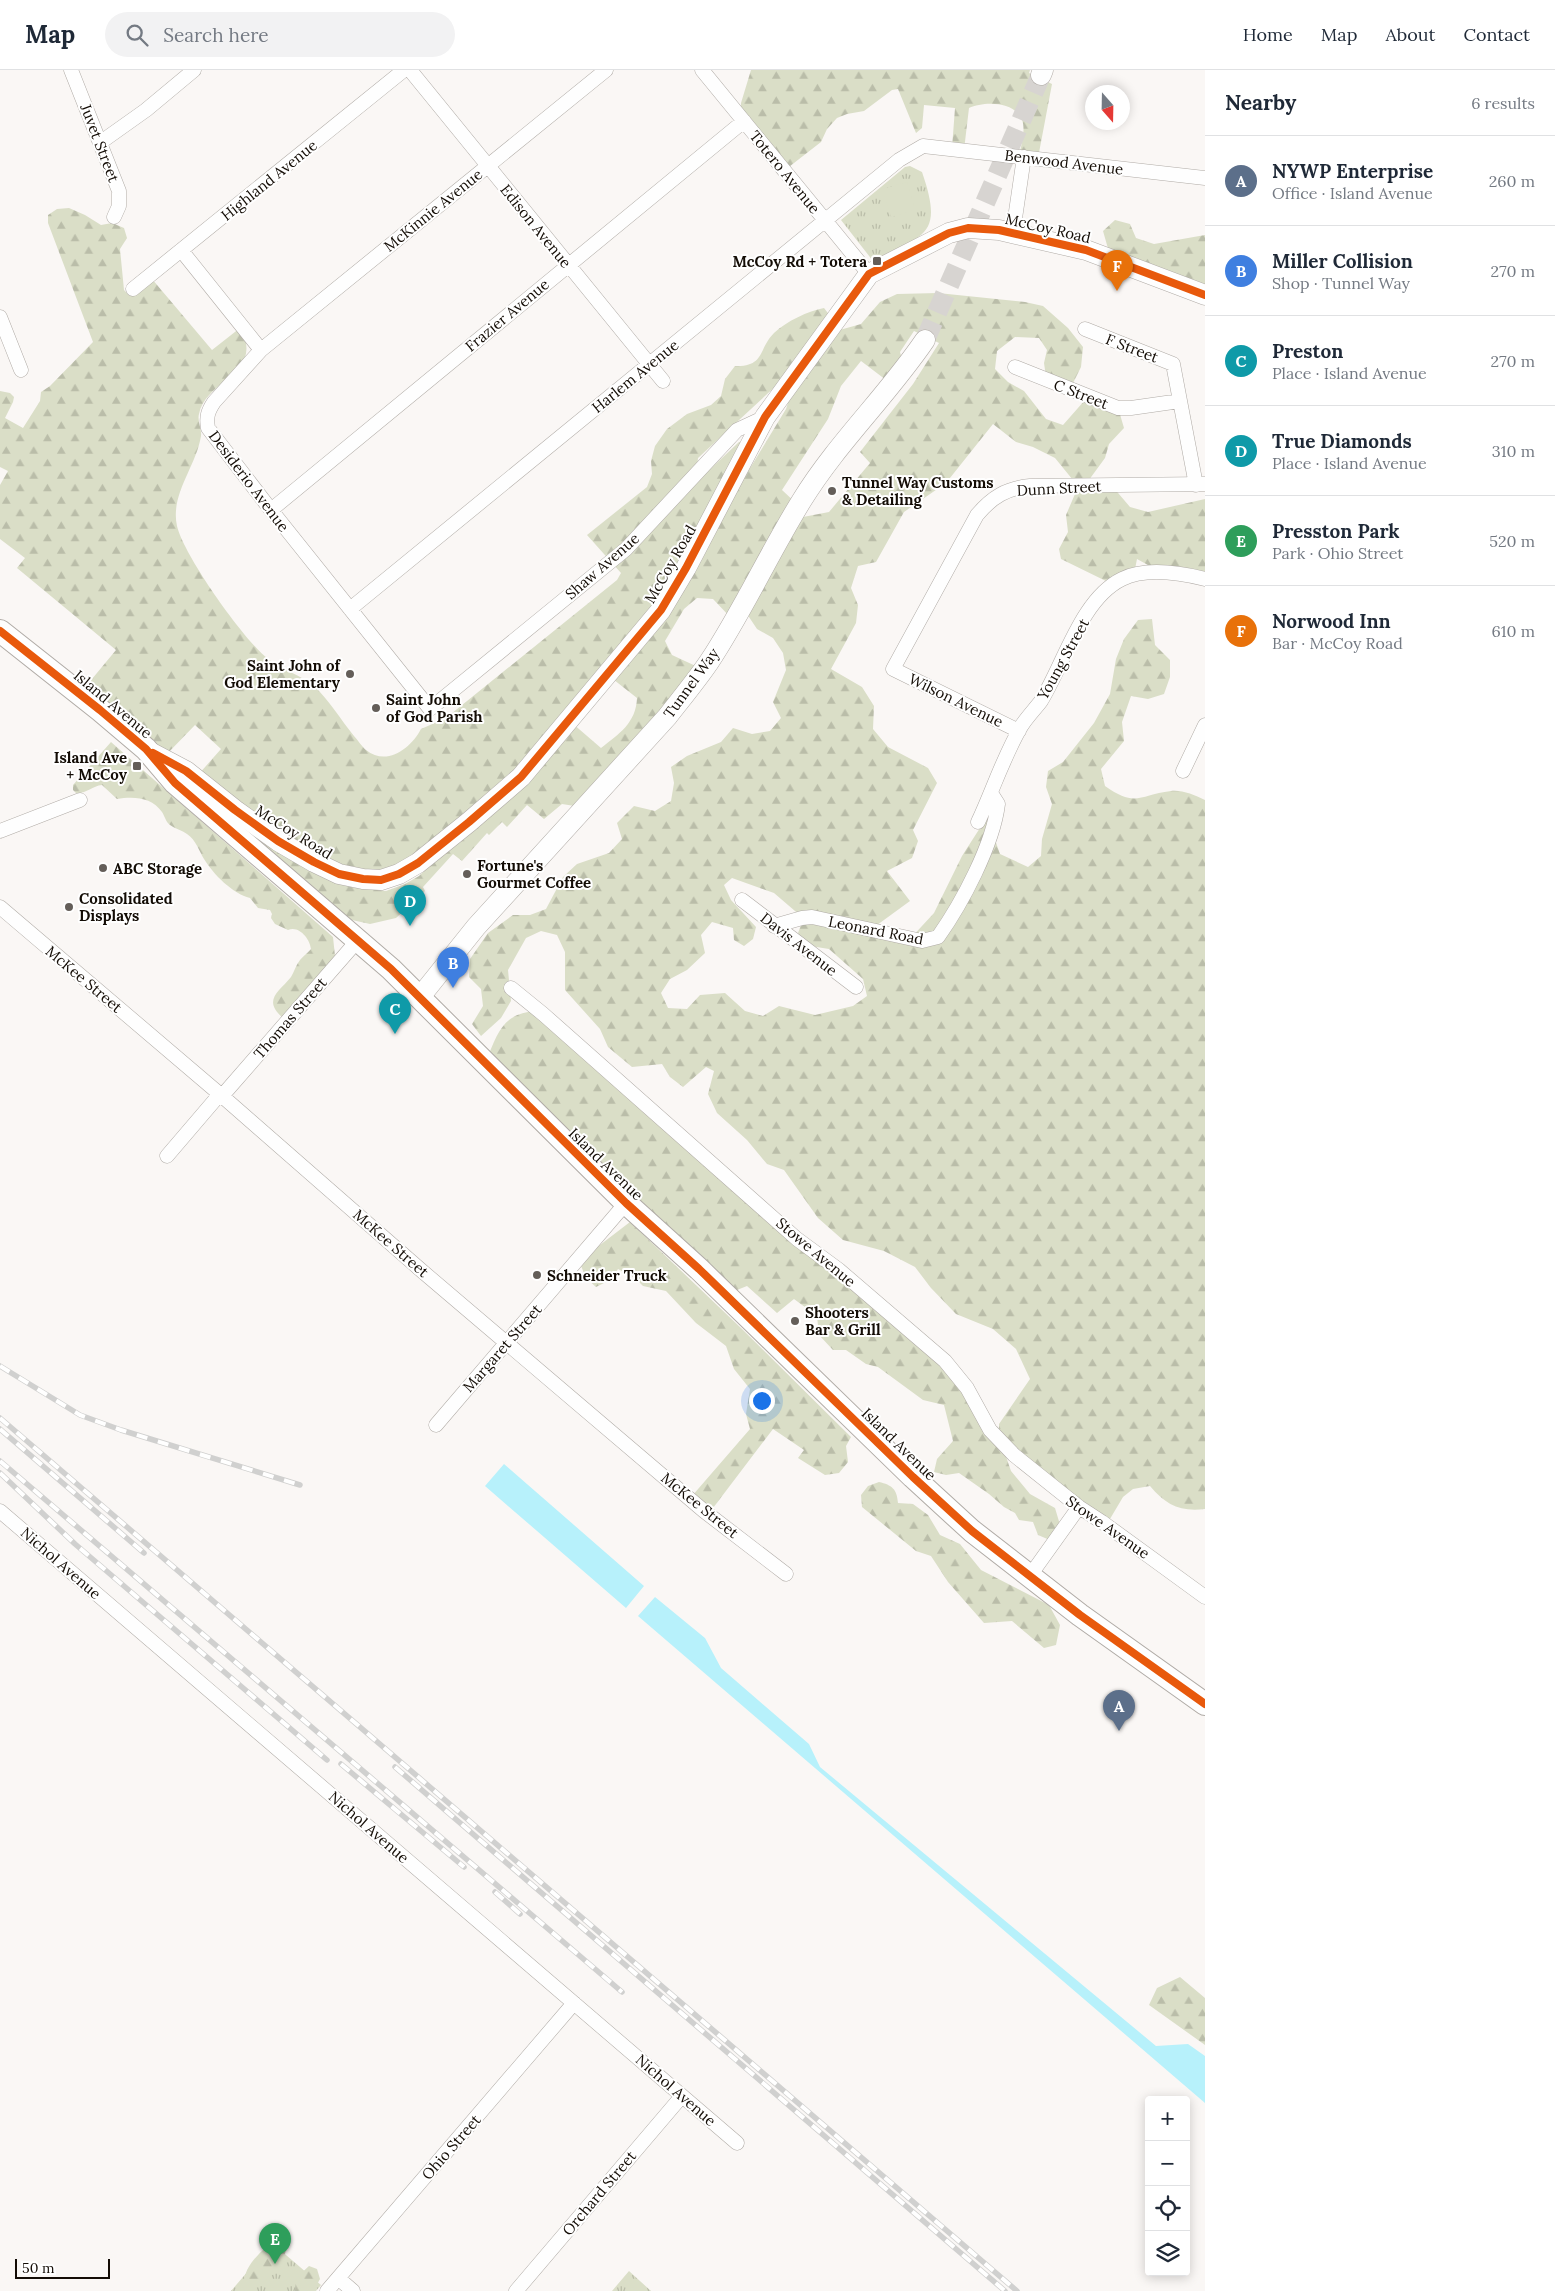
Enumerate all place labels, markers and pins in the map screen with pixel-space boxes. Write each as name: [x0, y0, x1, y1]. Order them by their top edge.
pin: F: [1101, 250, 1133, 291]
place label: McCoy Rd + Totera: [733, 252, 867, 271]
marker: McCoy Rd + Totera: [871, 255, 883, 267]
place label: Tunnel Way Customs & Detailing: [842, 473, 994, 509]
marker: Tunnel Way Customs & Detailing: [826, 485, 838, 497]
place label: Saint John of God Elementary: [224, 656, 341, 692]
marker: Saint John of God Elementary: [344, 668, 356, 680]
place label: Saint John of God Parish: [386, 690, 483, 726]
marker: Saint John of God Parish: [370, 702, 382, 714]
place label: Island Ave + McCoy: [54, 748, 128, 784]
marker: Island Ave + McCoy: [131, 760, 143, 772]
place label: Fortune's Gourmet Coffee: [477, 856, 591, 892]
place label: ABC Storage: [113, 859, 202, 878]
marker: ABC Storage: [97, 862, 109, 874]
marker: Fortune's Gourmet Coffee: [461, 868, 473, 880]
pin: D: [394, 885, 426, 926]
place label: Consolidated Displays: [79, 889, 173, 925]
marker: Consolidated Displays: [63, 901, 75, 913]
pin: B: [437, 947, 469, 988]
pin: C: [379, 993, 411, 1034]
place label: Schneider Truck: [547, 1266, 667, 1285]
marker: Schneider Truck: [531, 1269, 543, 1281]
place label: Shooters Bar & Grill: [805, 1303, 881, 1339]
marker: Shooters Bar & Grill: [789, 1315, 801, 1327]
pin: A: [1103, 1690, 1135, 1731]
pin: E: [259, 2223, 291, 2264]

